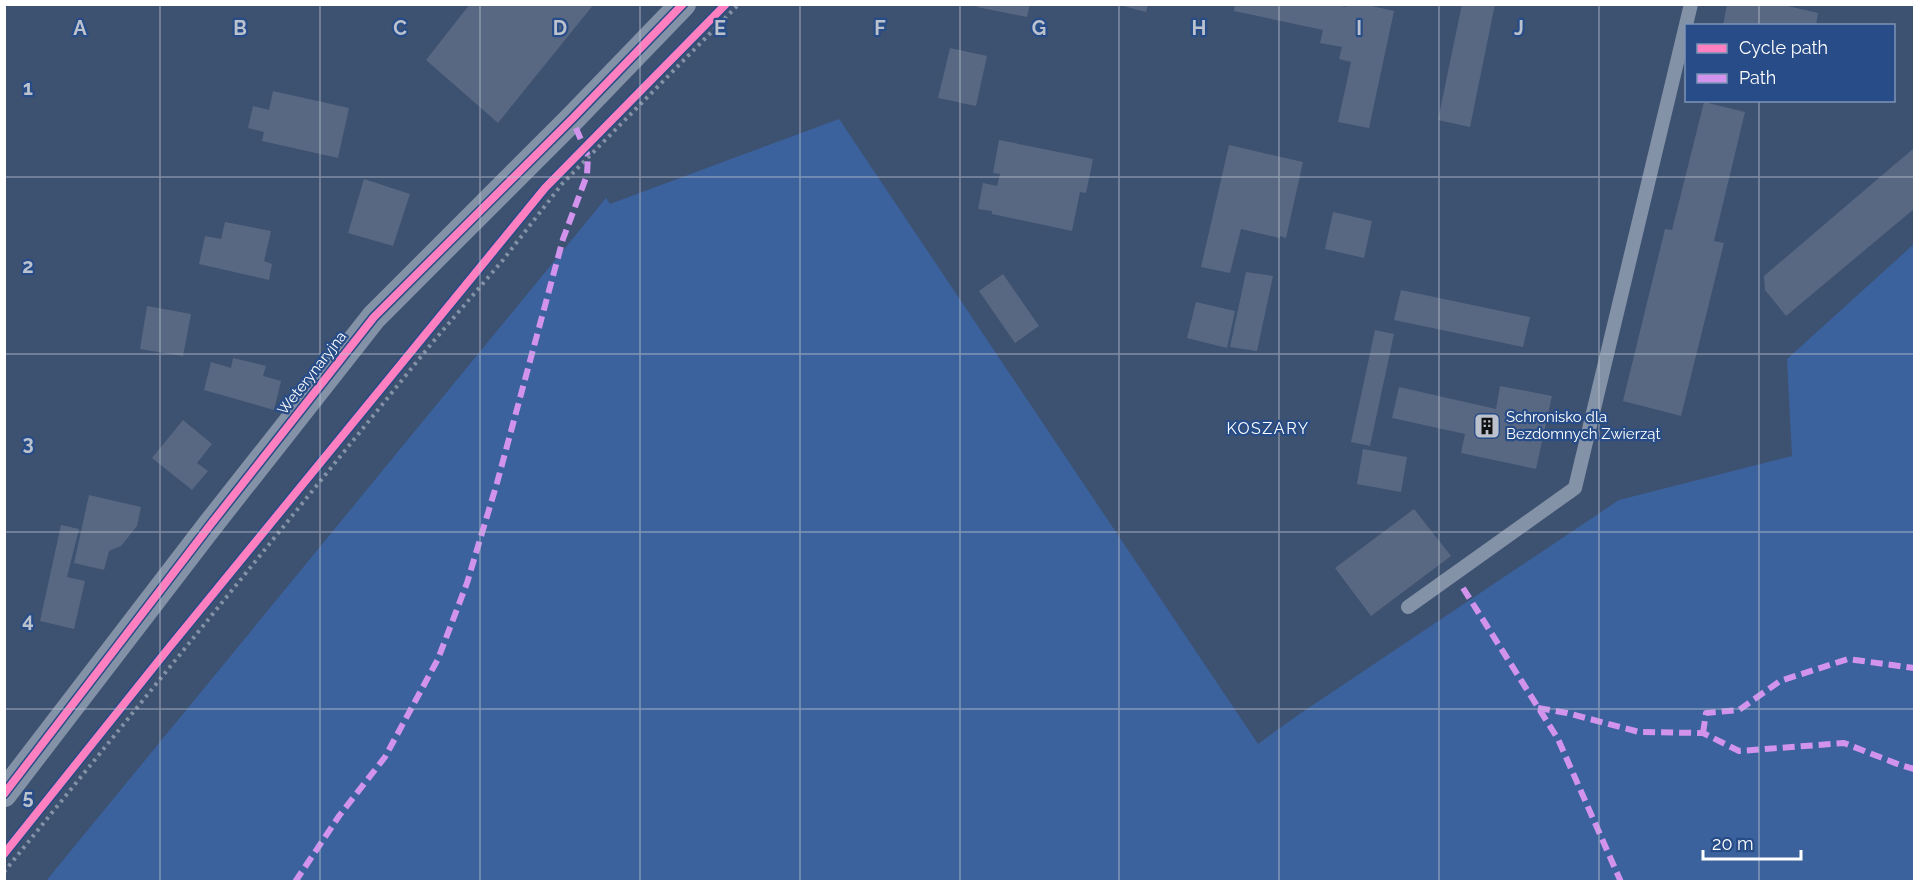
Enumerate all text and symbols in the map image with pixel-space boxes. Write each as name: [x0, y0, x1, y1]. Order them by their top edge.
text: A: [73, 16, 87, 40]
text: B: [233, 16, 247, 40]
text: C: [393, 16, 407, 40]
text: D: [553, 16, 567, 40]
text: E: [714, 16, 726, 40]
text: F: [874, 16, 886, 40]
text: G: [1032, 16, 1046, 40]
text: H: [1192, 16, 1206, 40]
text: I: [1356, 16, 1362, 40]
text: J: [1514, 16, 1524, 40]
legend: [1685, 24, 1895, 102]
text: Cycle path: [1739, 37, 1828, 58]
text: Path: [1739, 67, 1776, 88]
text: 1: [23, 76, 33, 100]
text: 2: [22, 254, 34, 278]
street label: Weterynaryjna: [274, 328, 350, 418]
place label: Schronisko dla Bezdomnych Zwierząt: [1506, 408, 1660, 443]
building icon: Schronisko dla Bezdomnych Zwierząt: [1472, 411, 1502, 441]
district label: KOSZARY: [1226, 419, 1310, 438]
text: 3: [22, 431, 34, 455]
text: 4: [22, 608, 34, 632]
text: 5: [22, 785, 34, 809]
scale bar: [1703, 823, 1800, 861]
text: 20 m: [1712, 833, 1754, 854]

